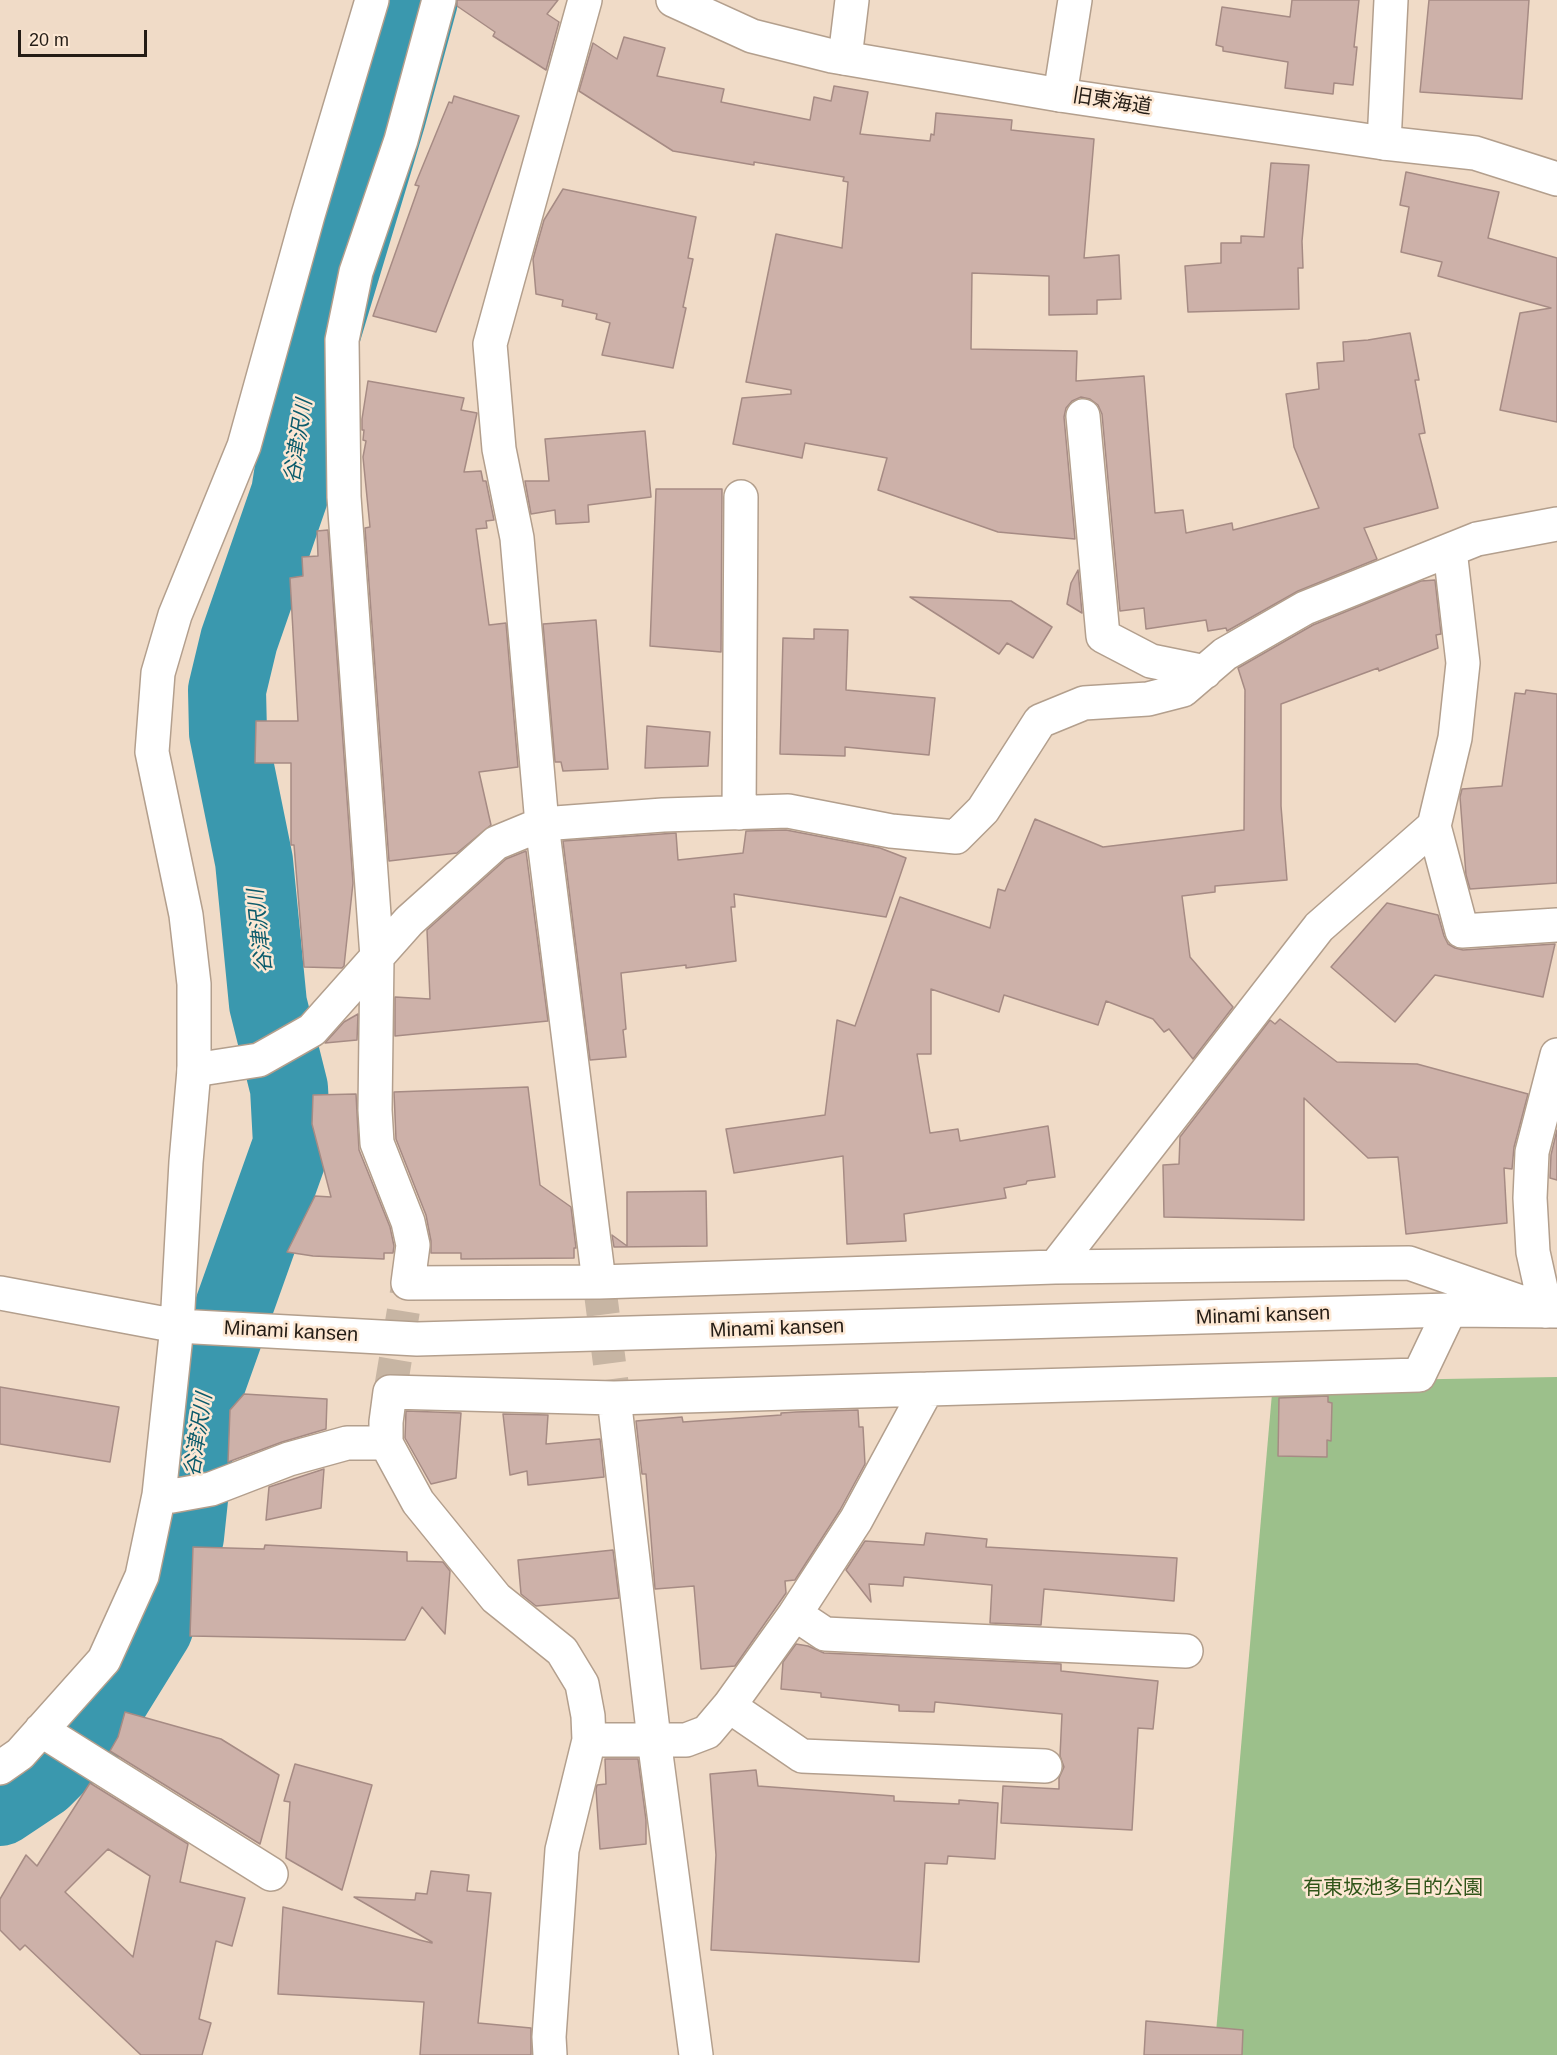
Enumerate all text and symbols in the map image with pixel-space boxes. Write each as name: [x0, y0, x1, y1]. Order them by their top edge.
scale bar: [21, 18, 150, 56]
text: 20 m: [29, 30, 69, 50]
street label: 旧東海道: [1071, 84, 1153, 120]
water label: 谷津沢川: [280, 398, 318, 484]
water label: 谷津沢川: [244, 888, 278, 974]
street label: Minami kansen: [1195, 1302, 1331, 1330]
street label: Minami kansen: [709, 1315, 845, 1343]
street label: Minami kansen: [223, 1316, 359, 1348]
water label: 谷津沢川: [180, 1392, 218, 1478]
park label: 有東坂池多目的公園: [1303, 1876, 1483, 1900]

